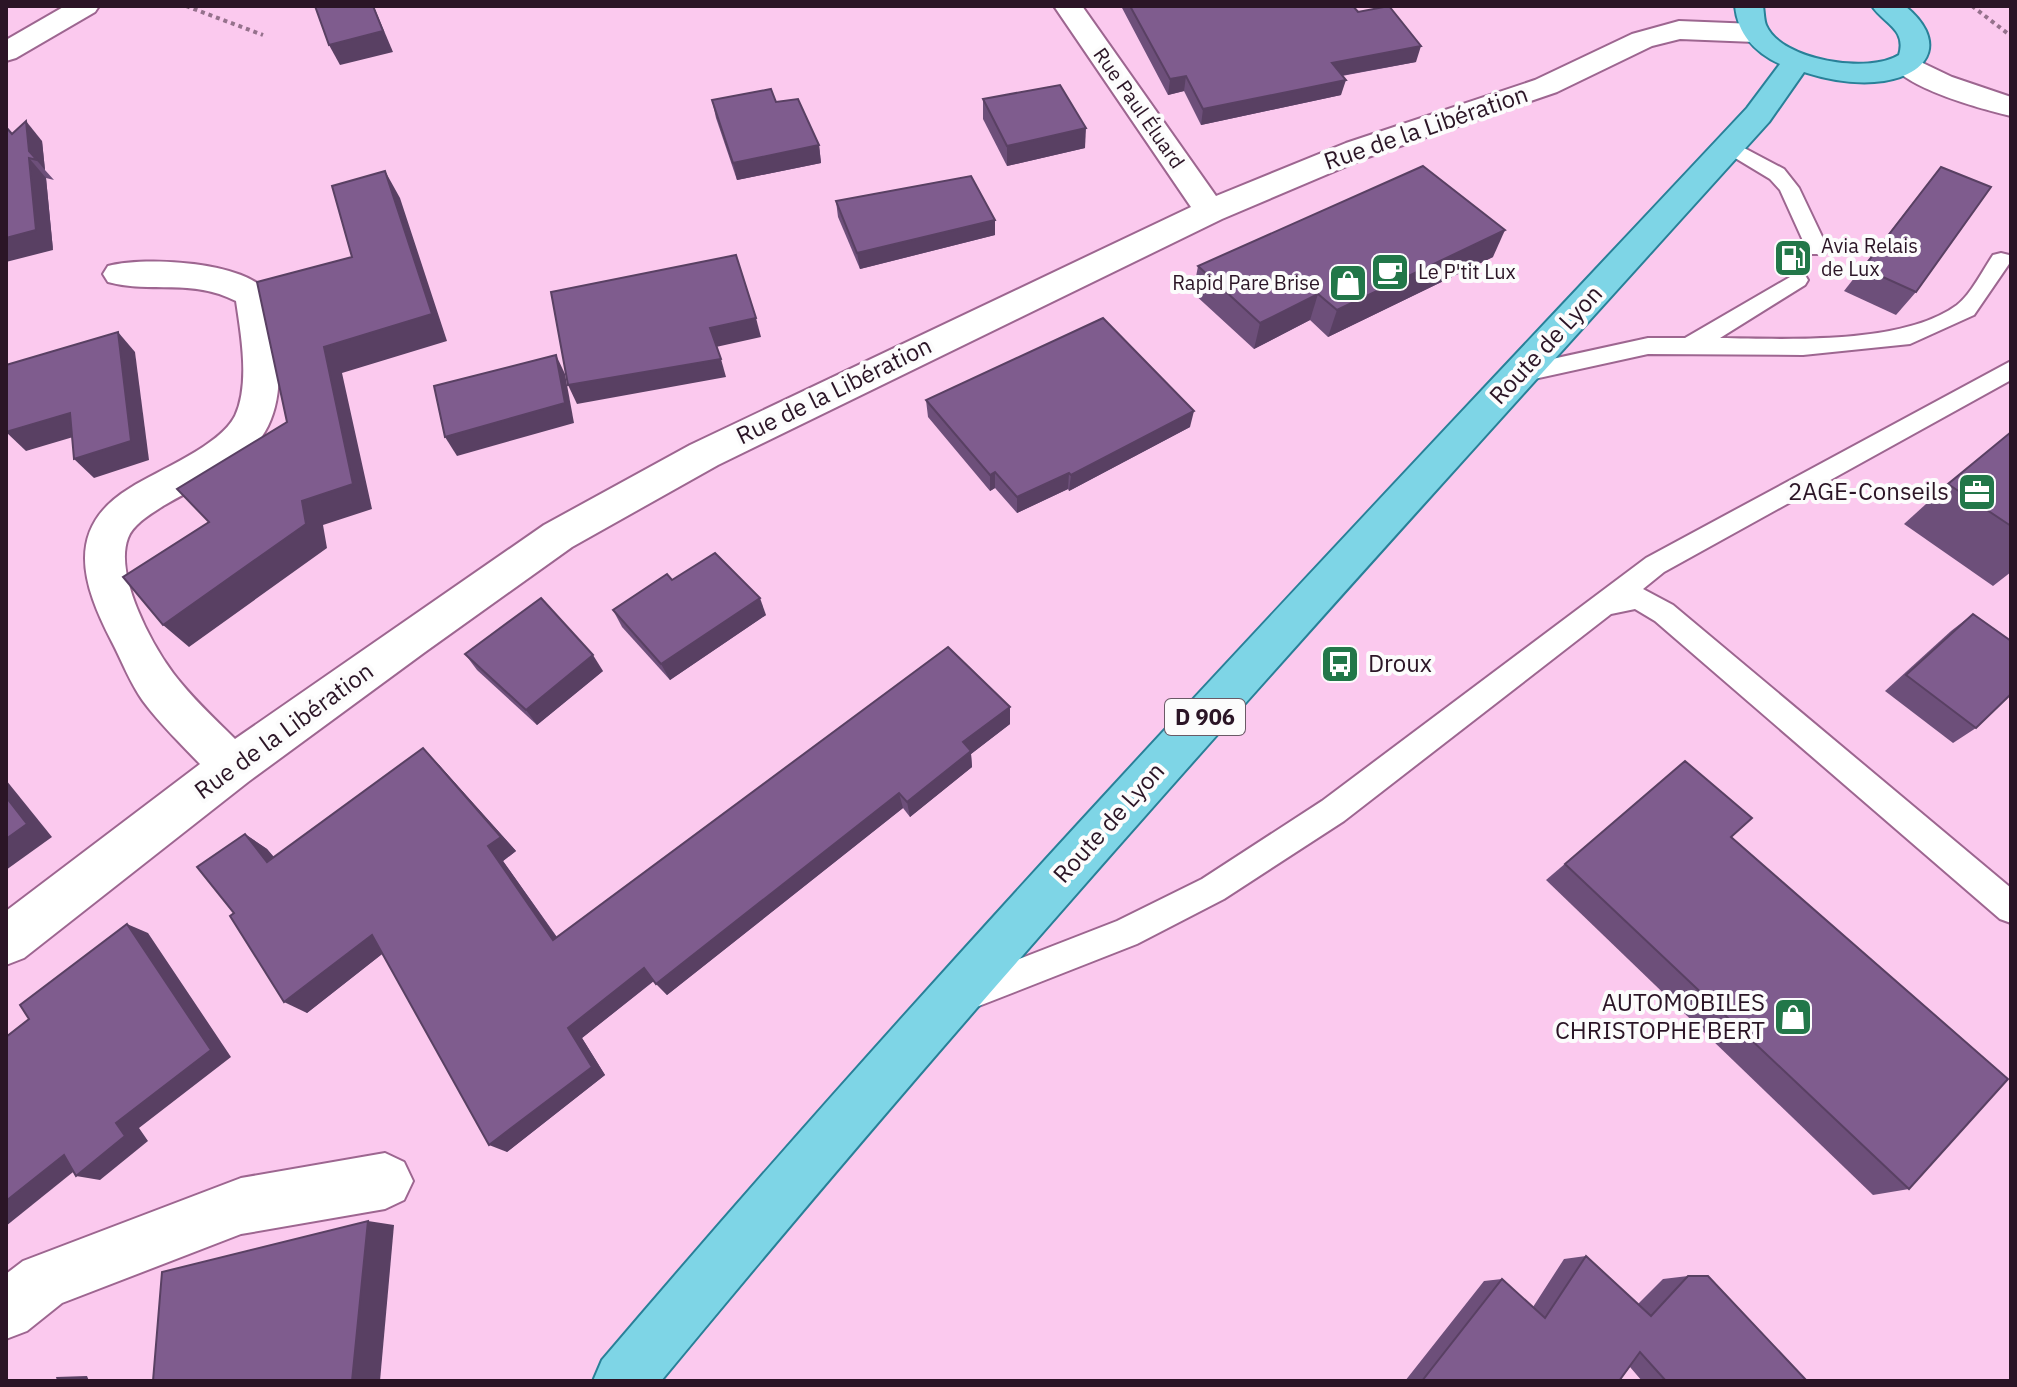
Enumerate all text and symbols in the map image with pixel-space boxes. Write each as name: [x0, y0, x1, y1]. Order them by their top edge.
street label: Rue Paul Éluard: [1088, 42, 1191, 174]
street label: Rue de la Libération: [1319, 77, 1532, 177]
place label: Avia Relais de Lux: [1821, 232, 1918, 282]
fuel station icon: Avia Relais de Lux: [1772, 237, 1814, 279]
cafe icon: Le P'tit Lux: [1369, 251, 1411, 293]
place label: Le P'tit Lux: [1418, 258, 1516, 285]
shop icon: Rapid Pare Brise: [1327, 262, 1369, 304]
place label: Rapid Pare Brise: [1172, 269, 1320, 296]
street label: Route de Lyon: [1482, 278, 1609, 411]
street label: Rue de la Libération: [730, 329, 937, 451]
office icon: 2AGE-Conseils: [1956, 471, 1998, 513]
place label: 2AGE-Conseils: [1788, 475, 1949, 507]
bus stop icon: Droux: [1319, 643, 1361, 685]
place label: Droux: [1368, 647, 1432, 679]
street label: Rue de la Libération: [188, 654, 379, 806]
road number: D 906: [1165, 699, 1245, 735]
street label: Route de Lyon: [1046, 755, 1171, 890]
place label: AUTOMOBILES CHRISTOPHE BERT: [1555, 986, 1765, 1046]
shop icon: AUTOMOBILES CHRISTOPHE BERT: [1772, 996, 1814, 1038]

